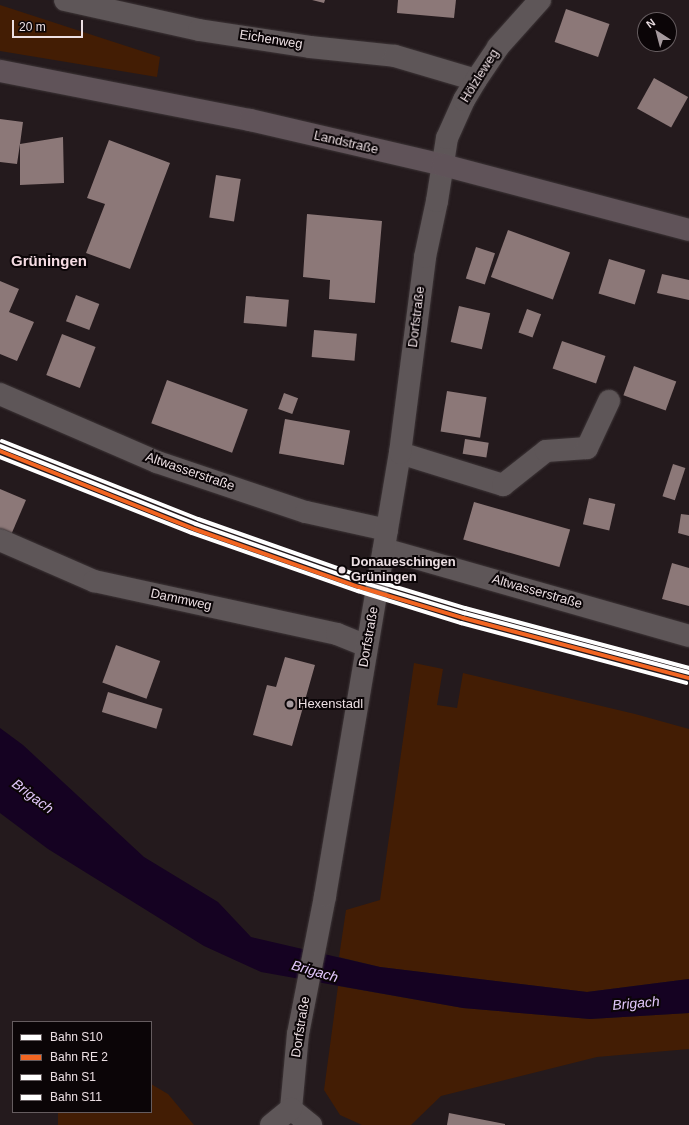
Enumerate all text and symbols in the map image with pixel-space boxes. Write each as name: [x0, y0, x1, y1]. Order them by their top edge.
scale bar: [14, 12, 85, 38]
north arrow: [637, 12, 677, 52]
text: N: [644, 16, 657, 30]
text: 20 m: [19, 20, 46, 34]
street label: Eichenweg: [238, 27, 304, 53]
street label: Hölzleweg: [457, 46, 503, 106]
street label: Landstraße: [312, 128, 380, 158]
district label: Grüningen: [11, 252, 87, 270]
street label: Dorfstraße: [406, 286, 428, 348]
street label: Altwasserstraße: [143, 449, 237, 495]
place label: Donaueschingen Grüningen: [351, 555, 456, 586]
marker: Donaueschingen Grüningen: [336, 564, 348, 576]
street label: Altwasserstraße: [490, 572, 584, 612]
street label: Dammweg: [149, 586, 213, 614]
street label: Dorfstraße: [356, 605, 382, 669]
place label: Hexenstadl: [298, 696, 363, 712]
marker: Hexenstadl: [285, 699, 295, 709]
water label: Brigach: [9, 775, 57, 817]
water label: Brigach: [290, 956, 340, 986]
water label: Brigach: [612, 993, 660, 1013]
street label: Dorfstraße: [288, 995, 314, 1059]
legend: [12, 1021, 152, 1113]
text: Bahn S10: [50, 1030, 103, 1044]
text: Bahn RE 2: [50, 1050, 108, 1064]
text: Bahn S1: [50, 1070, 96, 1084]
text: Bahn S11: [50, 1090, 102, 1104]

